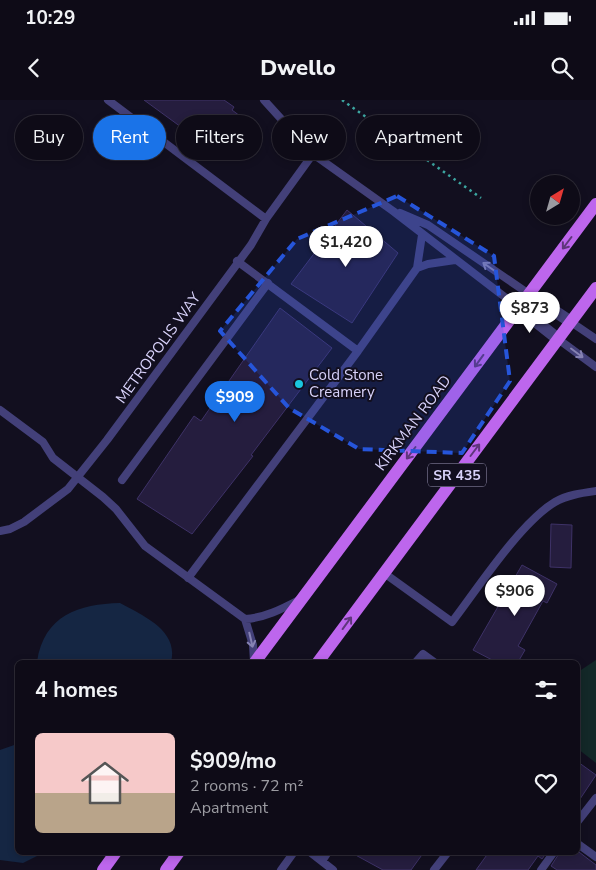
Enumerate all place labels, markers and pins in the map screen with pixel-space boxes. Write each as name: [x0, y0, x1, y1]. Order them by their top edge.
pin: $1,420: [305, 226, 387, 268]
pin: $873: [500, 292, 560, 334]
place label: Cold Stone Creamery: [309, 365, 383, 402]
marker: Cold Stone Creamery: [293, 378, 305, 390]
pin: $909: [205, 380, 265, 423]
pin: $906: [485, 574, 545, 617]

